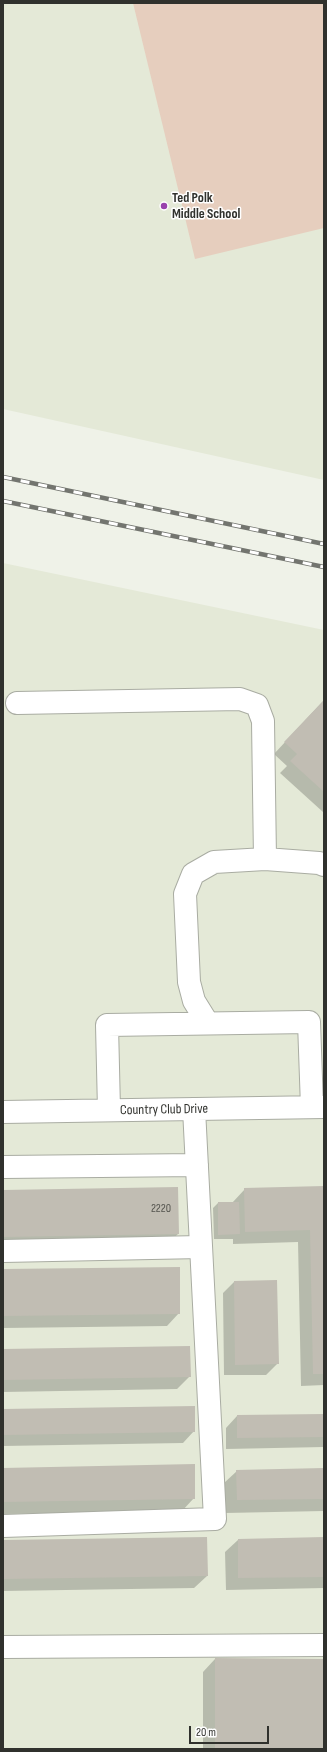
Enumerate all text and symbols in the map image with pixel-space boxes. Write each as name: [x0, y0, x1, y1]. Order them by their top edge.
place label: Ted Polk Middle School: [172, 190, 240, 222]
marker: Ted Polk Middle School: [159, 201, 169, 211]
street label: Country Club Drive: [120, 1101, 208, 1119]
house number: 2220: [151, 1202, 171, 1216]
scale bar: [191, 1718, 271, 1744]
text: 20 m: [196, 1725, 216, 1740]

